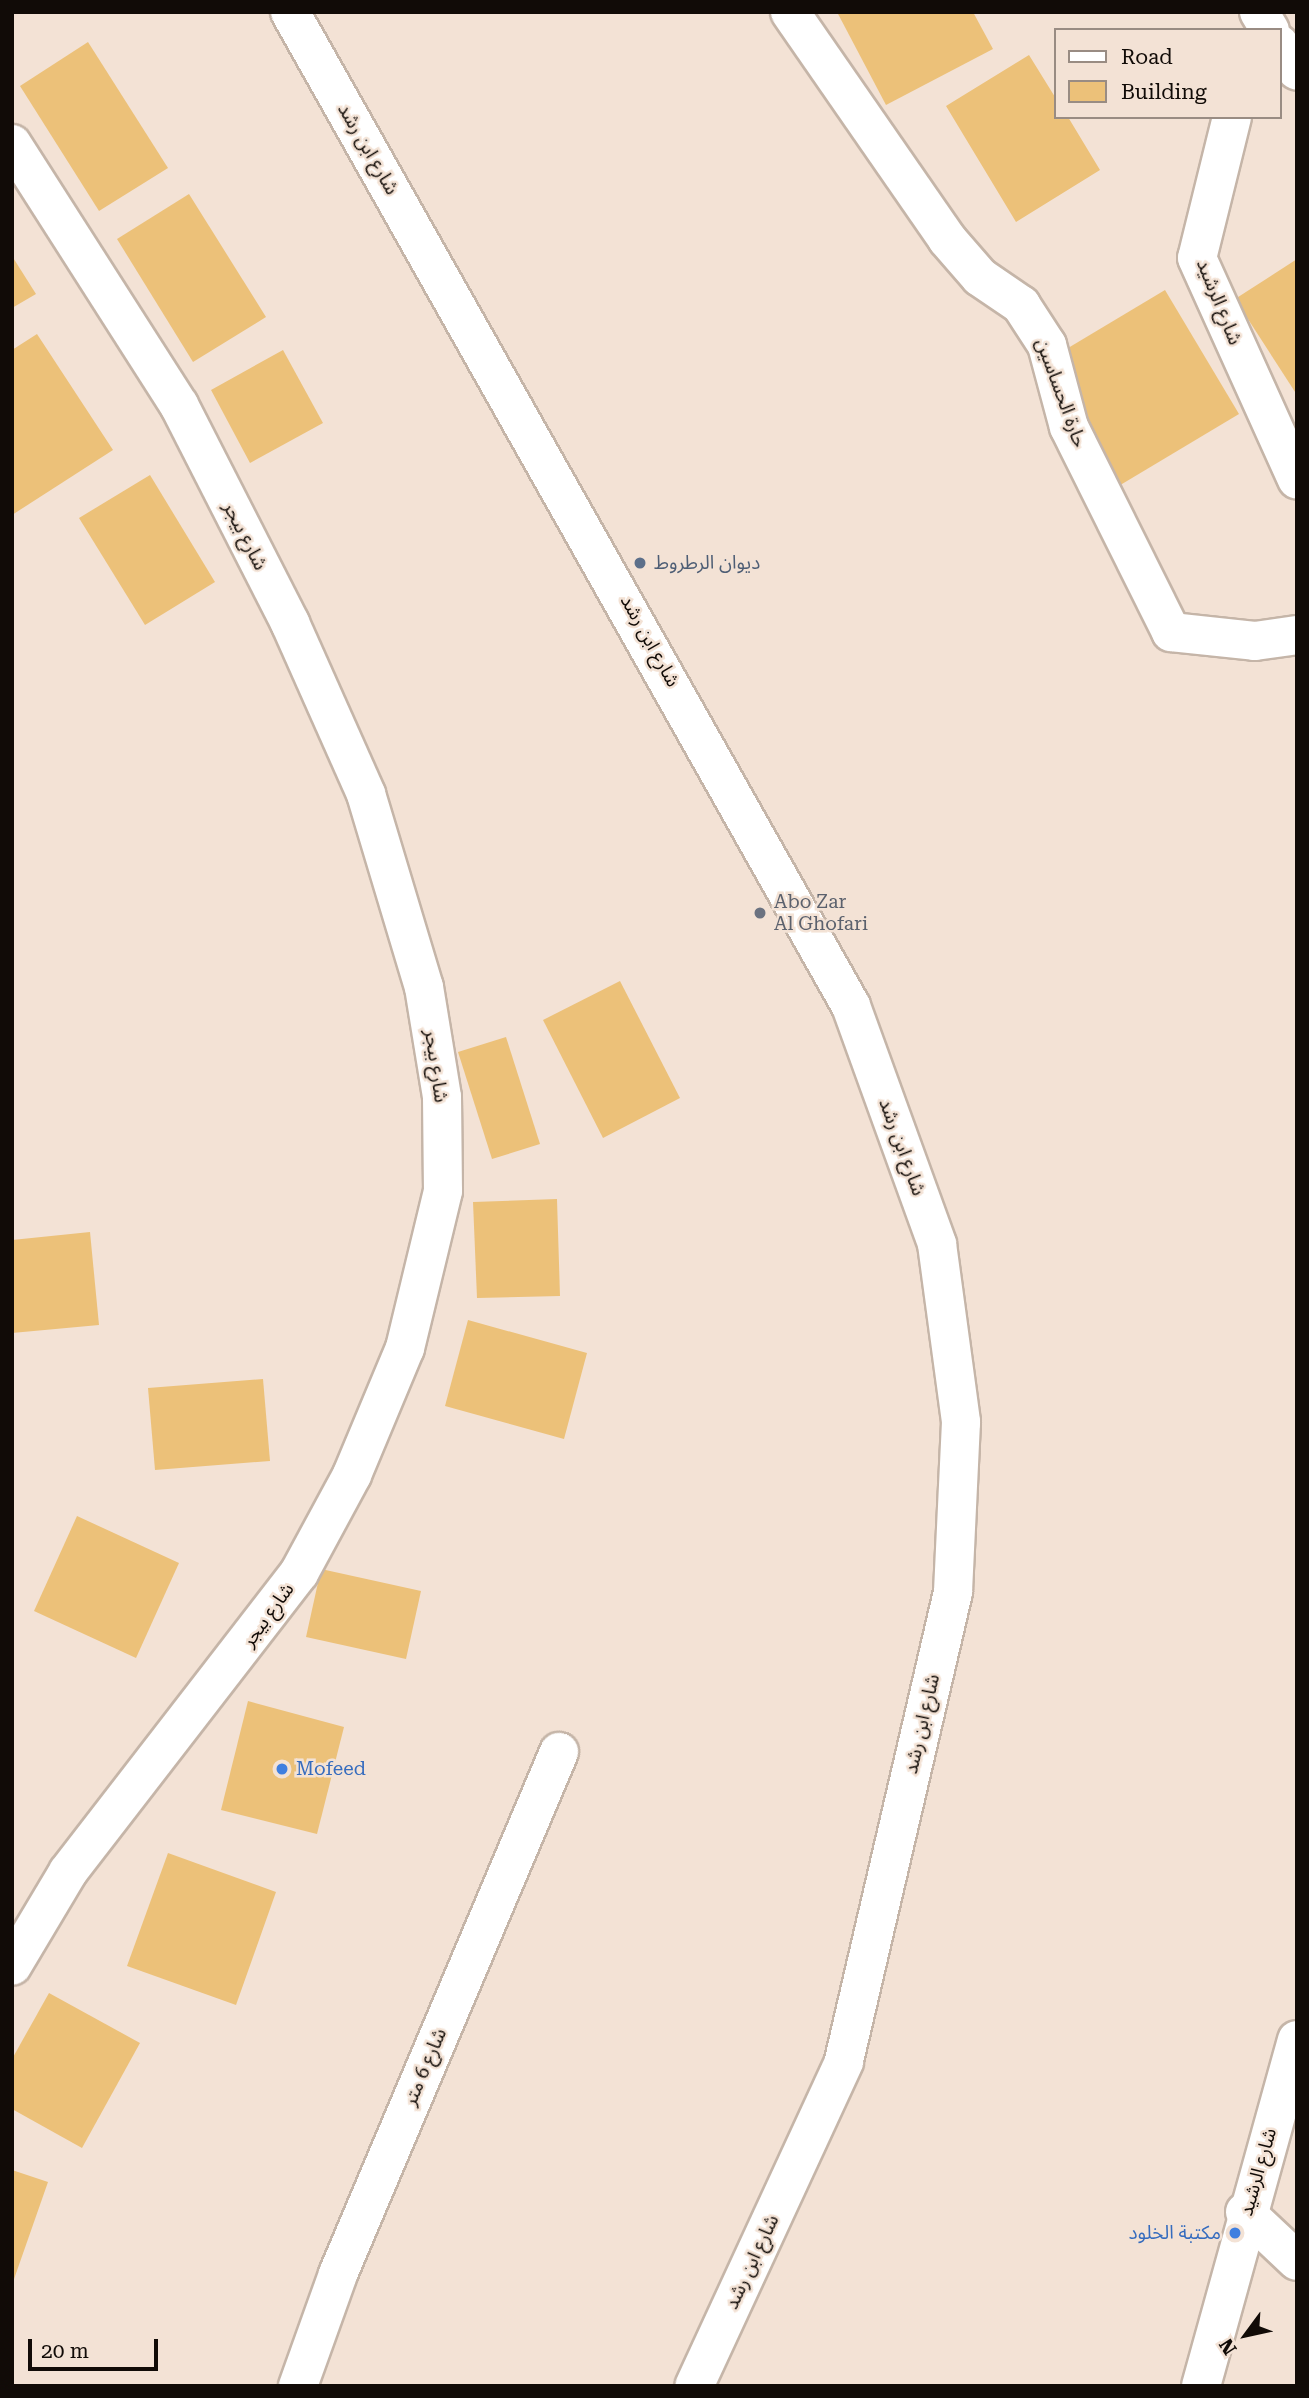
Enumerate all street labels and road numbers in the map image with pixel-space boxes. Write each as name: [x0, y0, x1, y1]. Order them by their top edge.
street label: شارع ابن رشد: [333, 99, 403, 199]
street label: شارع الرشيد: [1192, 256, 1246, 348]
street label: حارة الحساسين: [1031, 335, 1091, 451]
street label: شارع بيجر: [218, 498, 272, 574]
street label: شارع ابن رشد: [615, 591, 685, 691]
street label: شارع بيجر: [420, 1028, 452, 1104]
street label: شارع ابن رشد: [874, 1095, 930, 1199]
street label: شارع بيجر: [237, 1579, 299, 1651]
street label: شارع ابن رشد: [899, 1672, 945, 1776]
street label: شارع 6 متر: [399, 2025, 451, 2109]
street label: شارع الرشيد: [1235, 2125, 1281, 2219]
street label: شارع ابن رشد: [720, 2211, 784, 2313]

